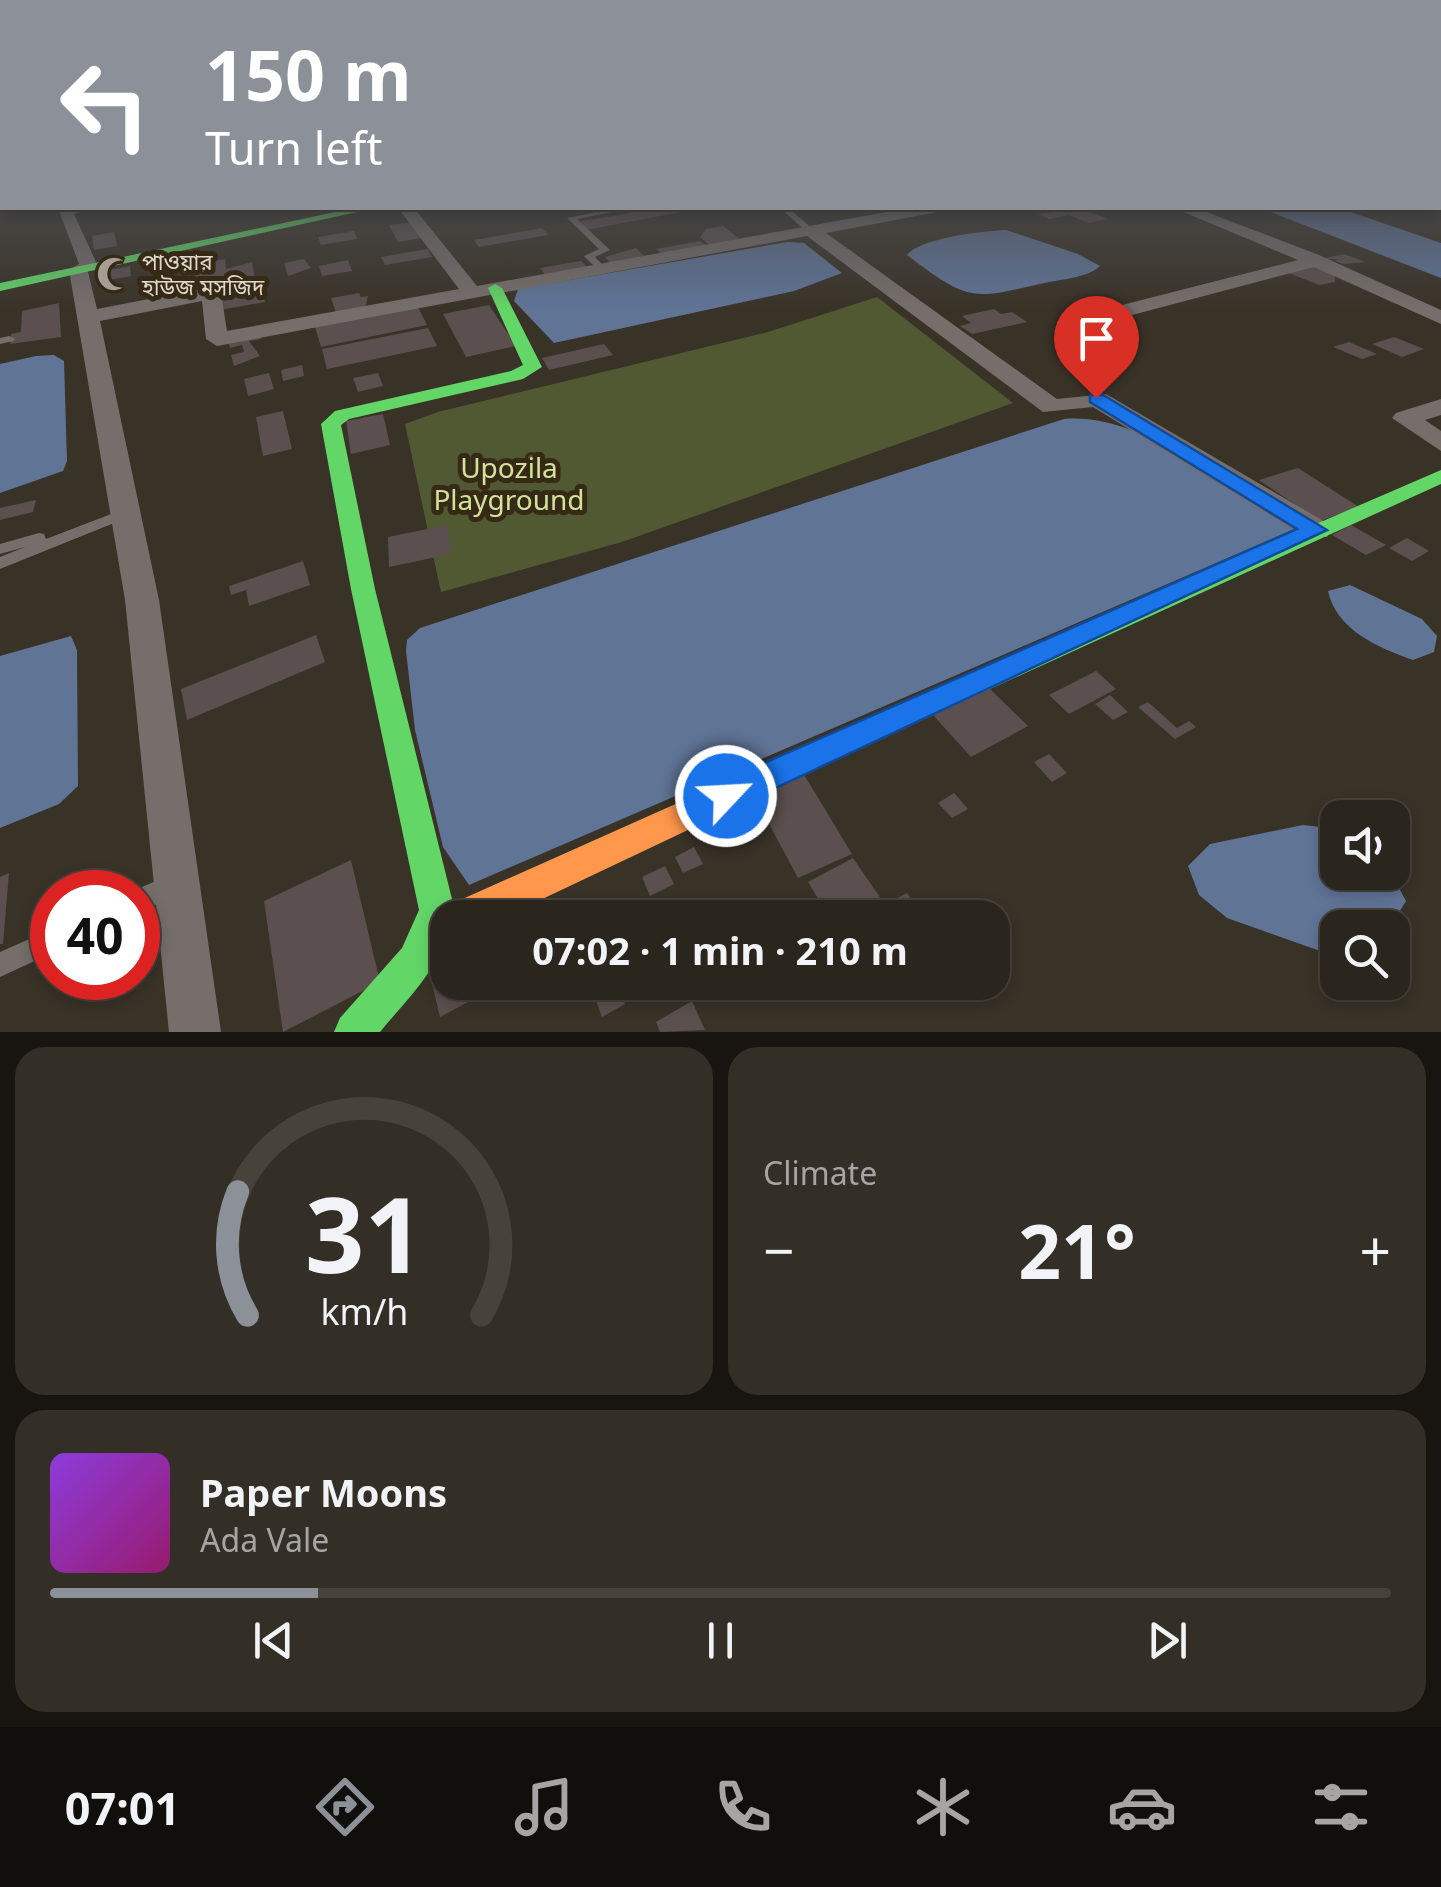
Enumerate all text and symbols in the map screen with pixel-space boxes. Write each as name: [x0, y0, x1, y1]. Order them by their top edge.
text: 150 m: [205, 26, 412, 122]
icon: left: [40, 40, 170, 170]
text: Turn left: [205, 117, 382, 178]
place label: পাওয়ার হাউজ মসজিদ: [141, 246, 265, 301]
mosque icon: পাওয়ার হাউজ মসজিদ: [95, 255, 133, 293]
pin: [1054, 296, 1139, 399]
icon: arrive: [1069, 311, 1124, 366]
park label: Upozila Playground: [433, 448, 585, 518]
position arrow: [674, 744, 778, 848]
map controls: [1320, 800, 1410, 1000]
button: sound: [1320, 800, 1410, 890]
speed limit sign: 40: [30, 870, 160, 1000]
button: search: [1320, 910, 1410, 1000]
text: 07:02 · 1 min · 210 m: [532, 924, 908, 976]
text: Climate: [763, 1151, 877, 1194]
text: 31: [305, 1162, 423, 1303]
text: 21°: [1018, 1199, 1136, 1301]
text: −: [763, 1212, 794, 1287]
text: +: [1360, 1212, 1391, 1287]
text: km/h: [320, 1287, 408, 1335]
text: Paper Moons: [200, 1466, 447, 1518]
text: Ada Vale: [200, 1518, 329, 1561]
icon: previous: [246, 1613, 301, 1668]
icon: pause: [693, 1613, 748, 1668]
icon: next: [1140, 1613, 1195, 1668]
icon: directions: [310, 1772, 380, 1842]
icon: music: [509, 1772, 579, 1842]
icon: phone: [708, 1772, 778, 1842]
icon: climate: [908, 1772, 978, 1842]
icon: car: [1107, 1772, 1177, 1842]
icon: filters: [1306, 1772, 1376, 1842]
text: 07:01: [65, 1777, 180, 1838]

